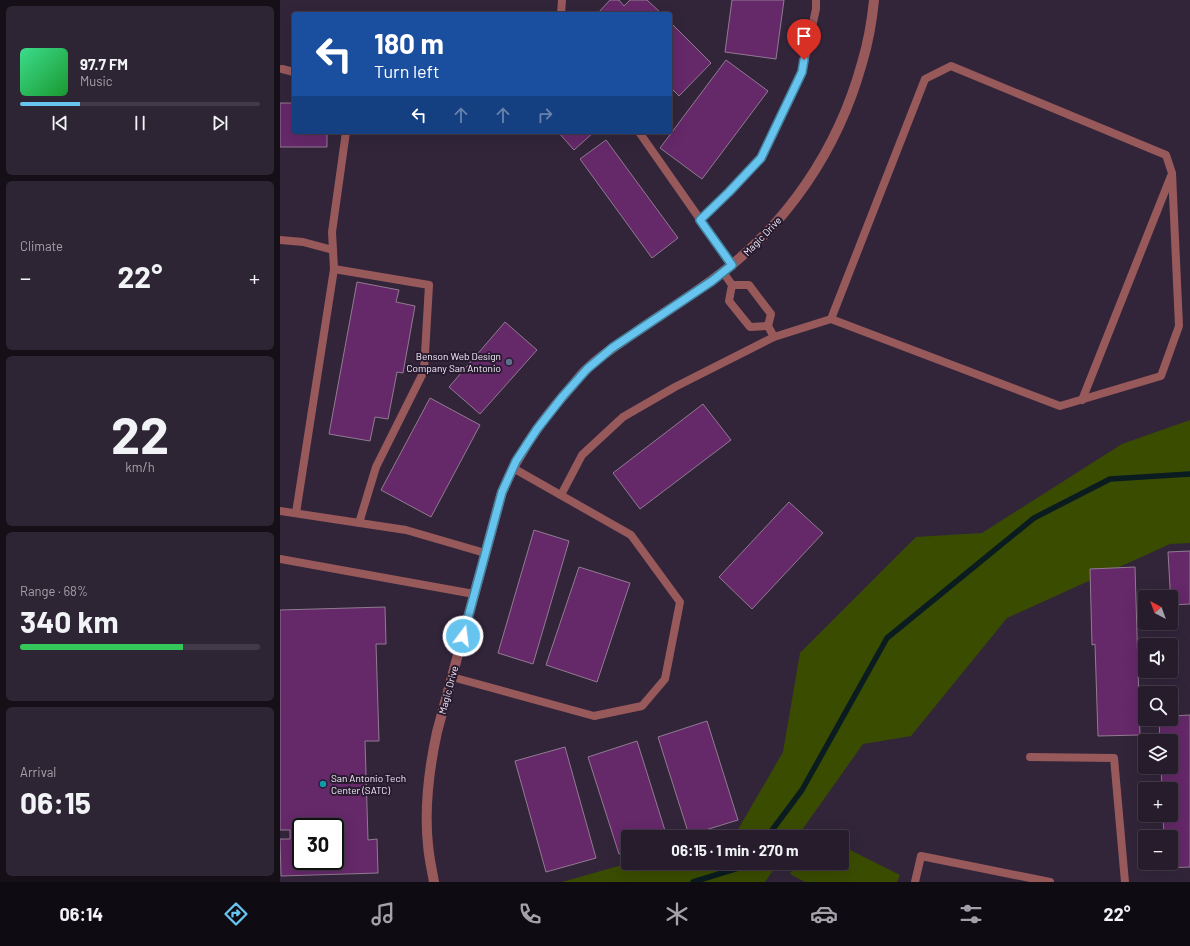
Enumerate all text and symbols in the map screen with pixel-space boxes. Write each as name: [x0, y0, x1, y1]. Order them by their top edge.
pin: [787, 19, 821, 60]
icon: arrive: [793, 25, 815, 47]
text: 180 m: [374, 26, 444, 60]
icon: left: [308, 28, 360, 80]
text: 97.7 FM: [80, 55, 128, 73]
text: Turn left: [374, 60, 440, 82]
text: Music: [80, 73, 113, 89]
icon: left: [408, 104, 430, 126]
icon: ahead: [450, 104, 472, 126]
icon: ahead: [492, 104, 514, 126]
icon: right: [534, 104, 556, 126]
icon: previous: [49, 112, 71, 134]
icon: pause: [129, 112, 151, 134]
icon: next: [209, 112, 231, 134]
street label: Magic Drive: [740, 214, 784, 258]
text: Climate: [20, 238, 63, 254]
text: 22°: [118, 258, 162, 294]
text: −: [20, 264, 31, 290]
text: +: [249, 264, 260, 290]
place label: Benson Web Design Company San Antonio: [407, 350, 501, 374]
marker: Benson Web Design Company San Antonio: [504, 357, 514, 367]
text: 22: [111, 402, 169, 464]
text: km/h: [125, 459, 155, 475]
text: Range · 68%: [20, 583, 88, 599]
north arrow: [1138, 590, 1178, 630]
map controls: [1138, 590, 1178, 870]
text: 340 km: [20, 603, 119, 639]
position arrow: [442, 615, 484, 657]
button: sound: [1138, 638, 1178, 678]
street label: Magic Drive: [436, 664, 460, 716]
button: search: [1138, 686, 1178, 726]
button: layers: [1138, 734, 1178, 774]
text: Arrival: [20, 764, 56, 780]
place label: San Antonio Tech Center (SATC): [331, 772, 406, 796]
marker: San Antonio Tech Center (SATC): [318, 779, 328, 789]
button: +: [1138, 782, 1178, 822]
text: 06:15: [20, 784, 91, 820]
speed limit sign: 30: [292, 818, 344, 870]
button: −: [1138, 830, 1178, 870]
text: 06:15 · 1 min · 270 m: [671, 841, 799, 859]
icon: directions: [222, 900, 250, 928]
icon: music: [369, 900, 397, 928]
icon: phone: [516, 900, 544, 928]
icon: climate: [663, 900, 691, 928]
icon: car: [810, 900, 838, 928]
icon: filters: [957, 900, 985, 928]
text: 06:14: [59, 903, 103, 925]
text: 22°: [1104, 903, 1130, 925]

